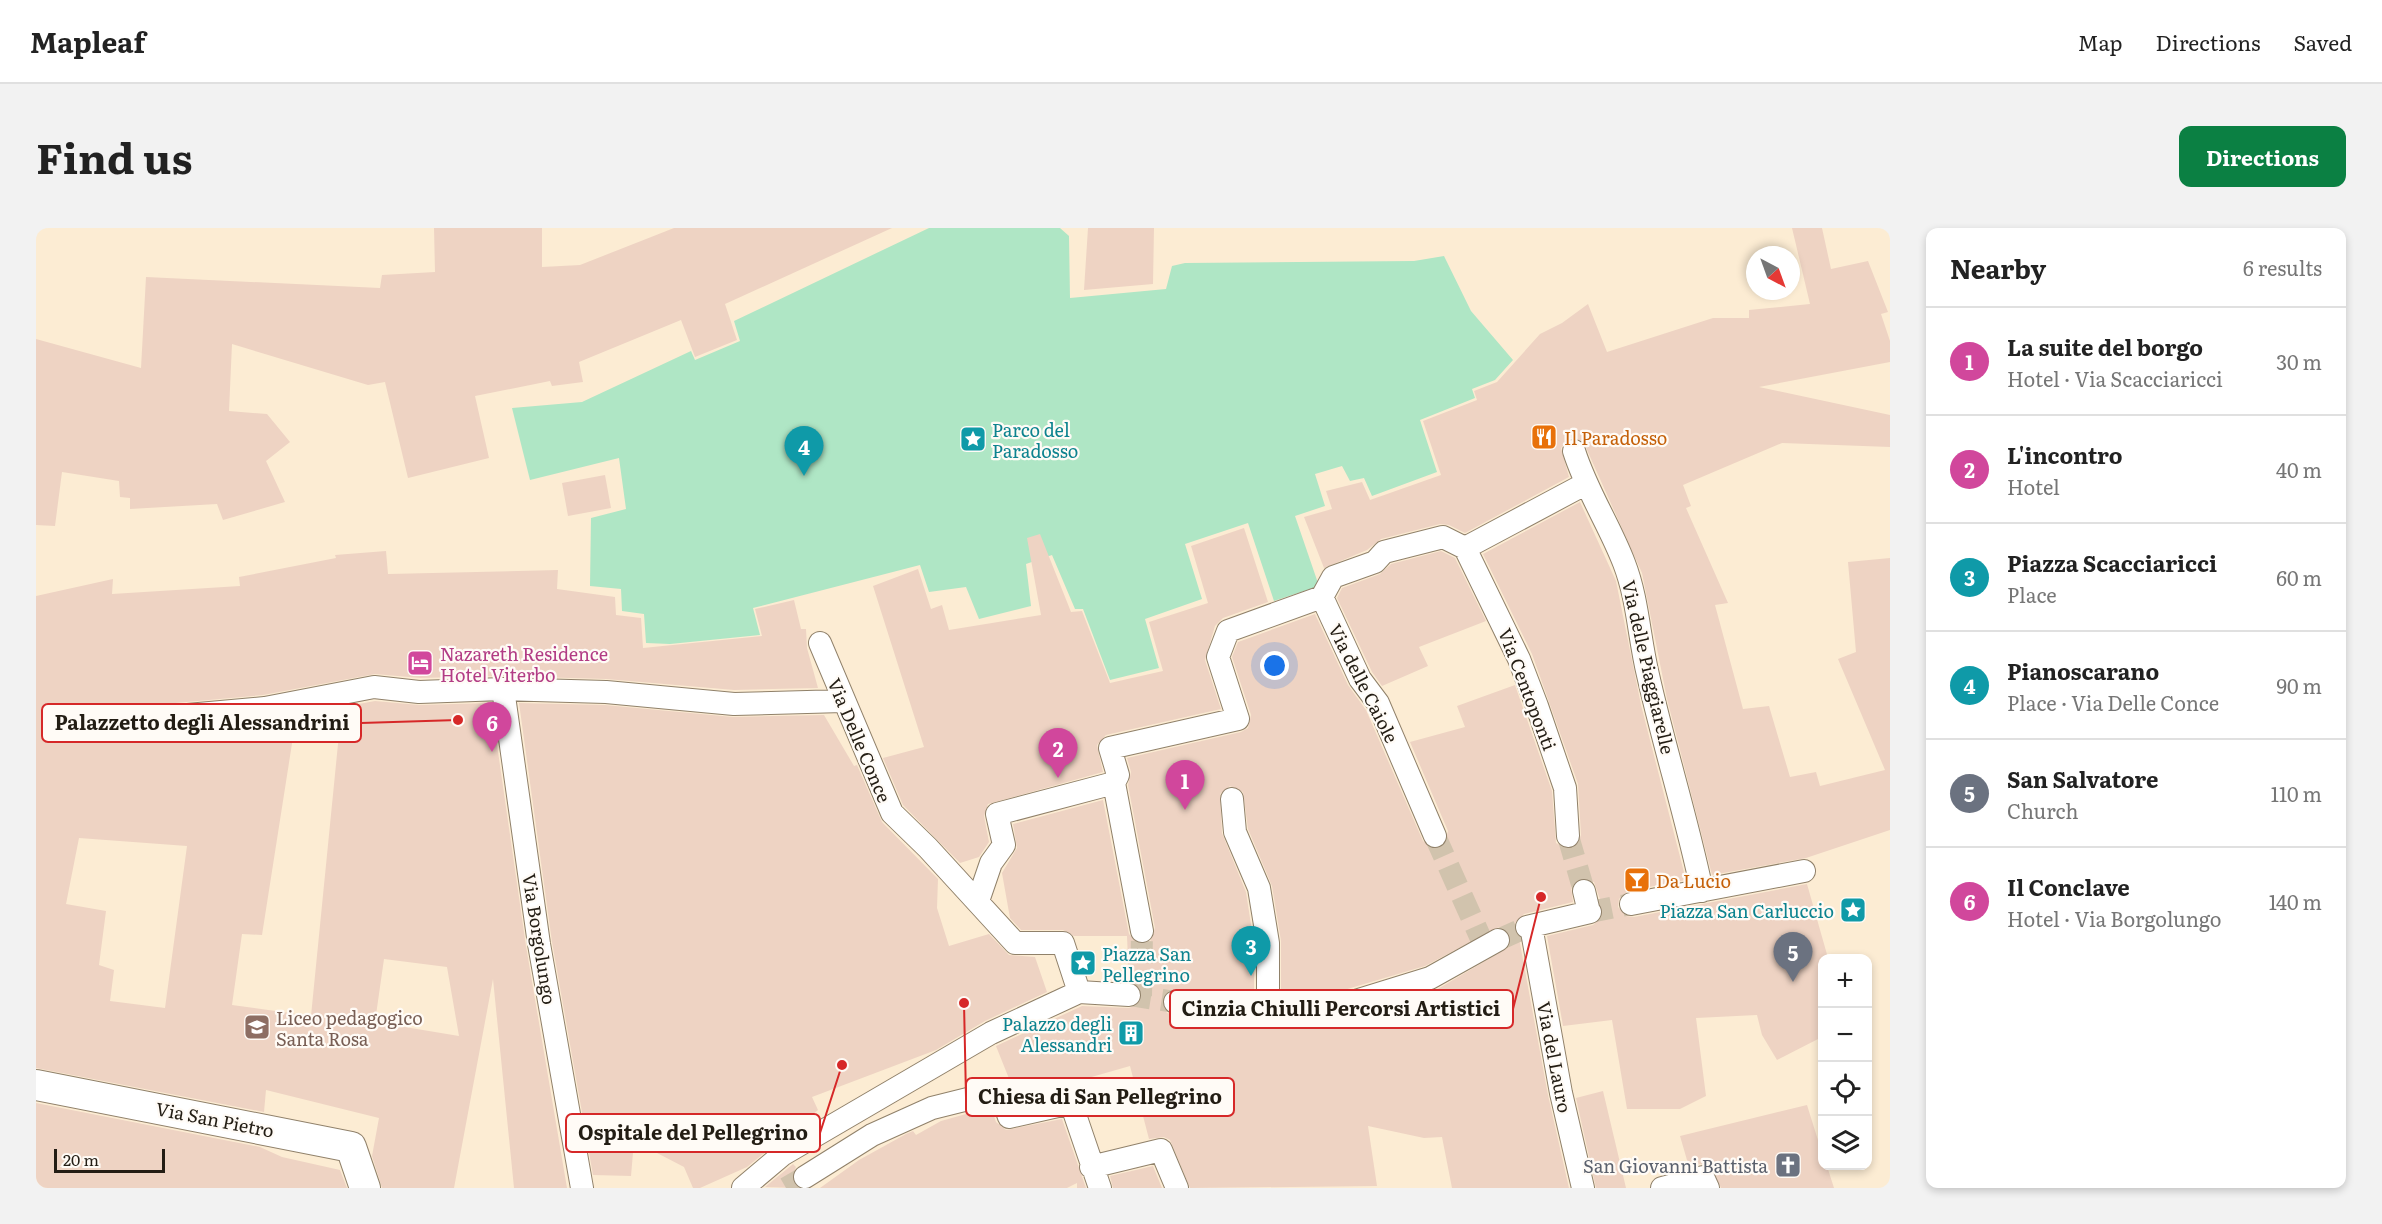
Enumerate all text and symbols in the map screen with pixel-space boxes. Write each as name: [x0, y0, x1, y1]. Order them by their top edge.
text: Mapleaf: [30, 20, 145, 62]
text: Map: [2078, 26, 2123, 57]
text: Directions: [2156, 26, 2261, 57]
text: Saved: [2294, 26, 2352, 57]
text: Find us: [36, 125, 193, 187]
button: Directions: [2179, 126, 2346, 187]
north arrow: [1746, 246, 1800, 300]
text: Nearby: [1950, 248, 2046, 287]
text: 6 results: [2243, 252, 2322, 282]
text: La suite del borgo: [2007, 330, 2203, 363]
text: 1: [1965, 346, 1974, 376]
text: 30 m: [2276, 346, 2322, 376]
text: Hotel · Via Scacciaricci: [2007, 363, 2223, 393]
place label: Parco del Paradosso: [992, 416, 1078, 464]
restaurant icon: Il Paradosso: [1529, 422, 1559, 452]
place icon: Parco del Paradosso: [958, 424, 988, 454]
place label: Il Paradosso: [1564, 424, 1667, 451]
pin: 4: [784, 426, 824, 476]
text: L'incontro: [2007, 438, 2122, 471]
text: 2: [1964, 454, 1975, 484]
text: 40 m: [2276, 454, 2322, 484]
text: Hotel: [2007, 471, 2060, 501]
text: Piazza Scacciaricci: [2007, 546, 2217, 579]
text: 3: [1964, 562, 1975, 592]
text: 60 m: [2276, 562, 2322, 592]
street label: Via delle Piaggiarelle: [1616, 577, 1682, 757]
text: Place: [2007, 579, 2057, 609]
street label: Via delle Caiole: [1322, 619, 1406, 747]
street label: Via Centoponti: [1492, 624, 1564, 754]
place label: Nazareth Residence Hotel Viterbo: [440, 640, 608, 688]
hotel icon: Nazareth Residence Hotel Viterbo: [405, 648, 435, 678]
your location: [1260, 651, 1289, 680]
text: Pianoscarano: [2007, 654, 2159, 687]
text: 4: [1963, 670, 1976, 700]
text: 90 m: [2277, 670, 2322, 700]
street label: Via Delle Conce: [822, 674, 898, 806]
text: Place · Via Delle Conce: [2007, 687, 2219, 717]
pin: 6: [472, 702, 512, 752]
callout: Palazzetto degli Alessandrini: [42, 704, 361, 742]
text: Palazzetto degli Alessandrini: [54, 706, 350, 736]
pin: 2: [1038, 728, 1078, 778]
pin: 1: [1166, 760, 1204, 810]
text: San Salvatore: [2007, 762, 2158, 795]
text: 5: [1964, 778, 1975, 808]
text: 110 m: [2271, 778, 2322, 808]
text: Church: [2007, 795, 2079, 825]
bar icon: Da Lucio: [1622, 865, 1652, 895]
place label: Da Lucio: [1656, 867, 1731, 894]
text: Il Conclave: [2007, 870, 2130, 903]
street label: Via Borgolungo: [516, 872, 564, 1006]
text: 6: [1964, 886, 1975, 916]
text: 140 m: [2269, 886, 2322, 916]
place icon: Piazza San Carluccio: [1838, 895, 1868, 925]
place label: Piazza San Carluccio: [1659, 897, 1834, 924]
text: Hotel · Via Borgolungo: [2007, 903, 2222, 933]
pin: 3: [1232, 926, 1270, 976]
pin: 5: [1774, 932, 1812, 982]
place label: Piazza San Pellegrino: [1102, 940, 1191, 988]
place icon: Piazza San Pellegrino: [1068, 948, 1098, 978]
map controls: [1818, 954, 1872, 1170]
button: +: [1818, 954, 1872, 1008]
callout: Cinzia Chiulli Percorsi Artistici: [1170, 990, 1513, 1028]
text: Cinzia Chiulli Percorsi Artistici: [1182, 992, 1500, 1022]
street label: Via del Lauro: [1531, 999, 1579, 1115]
place label: Liceo pedagogico Santa Rosa: [276, 1004, 423, 1052]
button: −: [1818, 1008, 1872, 1062]
place label: Palazzo degli Alessandri: [1002, 1010, 1112, 1058]
school or university icon: Liceo pedagogico Santa Rosa: [242, 1012, 272, 1042]
building icon: Palazzo degli Alessandri: [1116, 1018, 1146, 1048]
button: locate: [1818, 1062, 1872, 1116]
callout: Chiesa di San Pellegrino: [966, 1078, 1234, 1116]
text: Chiesa di San Pellegrino: [978, 1080, 1222, 1110]
street label: Via San Pietro: [154, 1094, 276, 1144]
callout: Ospitale del Pellegrino: [566, 1114, 820, 1152]
text: Ospitale del Pellegrino: [578, 1116, 808, 1146]
button: layers: [1818, 1116, 1872, 1170]
scale bar: [54, 1146, 165, 1174]
text: 20 m: [63, 1147, 99, 1171]
church icon: San Giovanni Battista: [1773, 1150, 1803, 1180]
place label: San Giovanni Battista: [1583, 1152, 1768, 1179]

